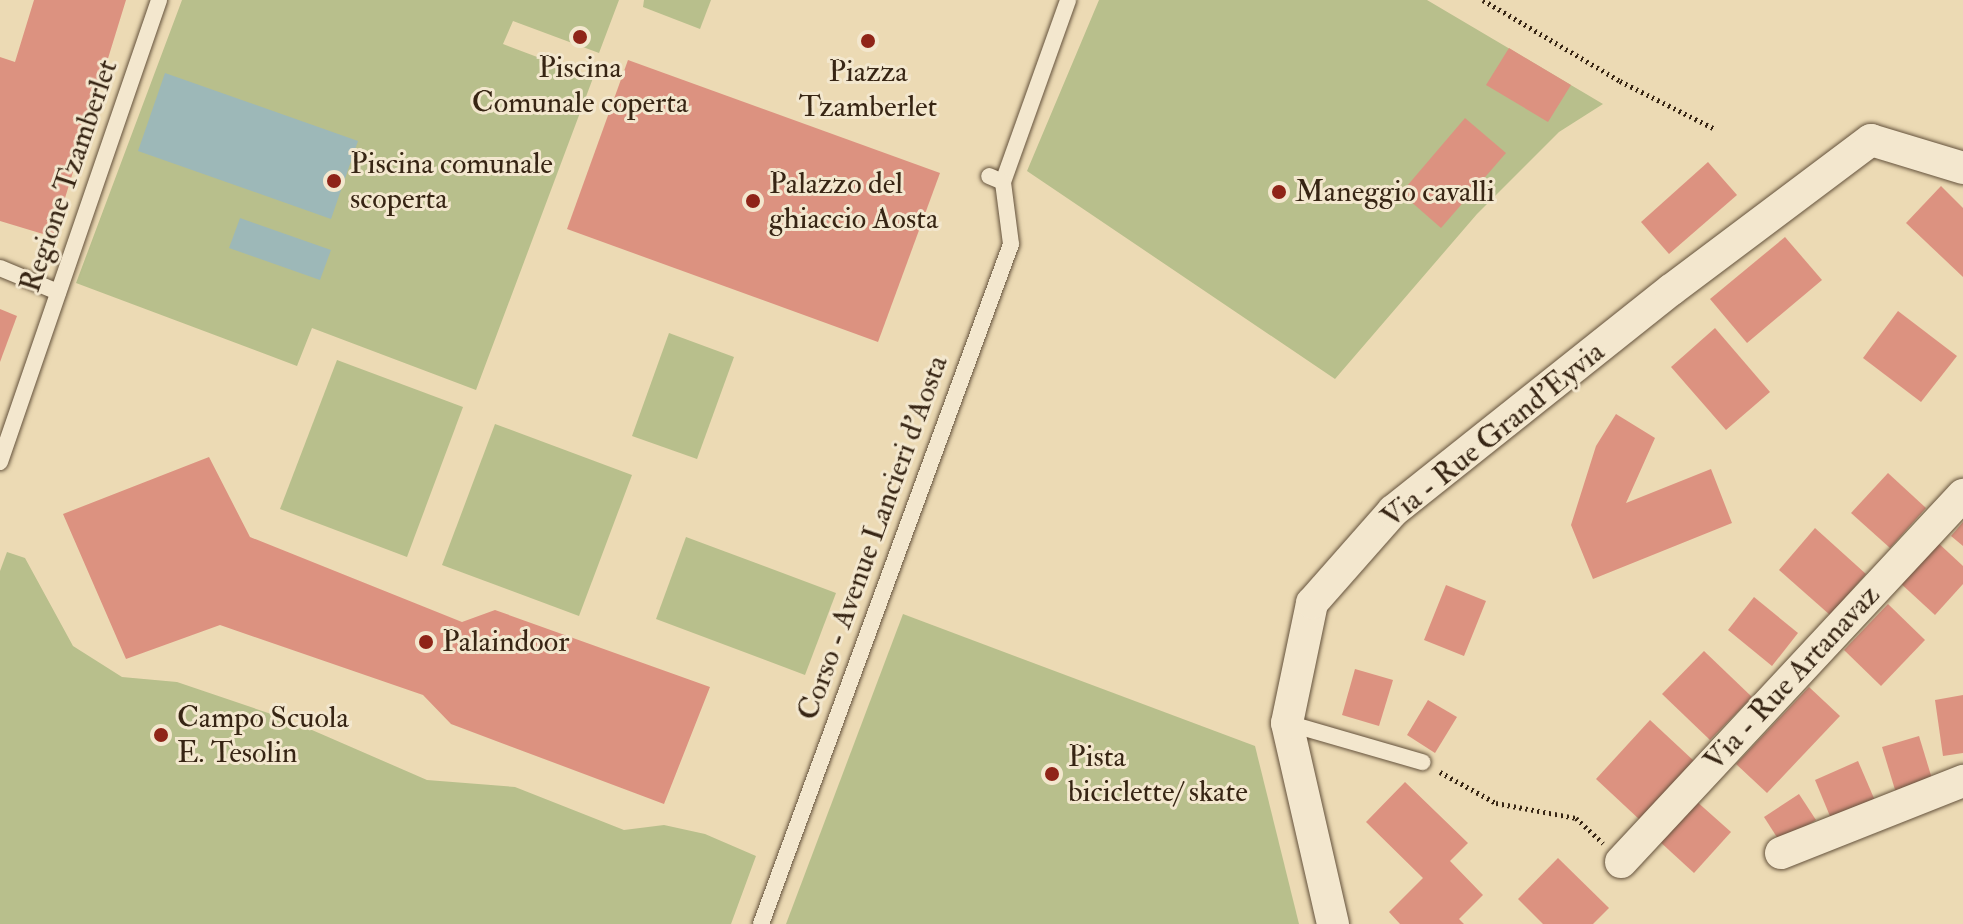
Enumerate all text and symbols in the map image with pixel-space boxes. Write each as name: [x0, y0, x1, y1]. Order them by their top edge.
marker: Piscina Comunale coperta: [571, 28, 589, 46]
marker: Piazza Tzamberlet: [859, 32, 877, 50]
place label: Piscina Comunale coperta: [472, 50, 688, 120]
place label: Piazza Tzamberlet: [799, 54, 937, 124]
street label: Regione Tzamberlet: [12, 55, 126, 297]
place label: Piscina comunale scoperta: [350, 146, 553, 216]
place label: Palazzo del ghiaccio Aosta: [769, 166, 938, 236]
marker: Piscina comunale scoperta: [325, 172, 343, 190]
place label: Maneggio cavalli: [1295, 174, 1495, 210]
marker: Maneggio cavalli: [1270, 183, 1288, 201]
marker: Palazzo del ghiaccio Aosta: [744, 192, 762, 210]
street label: Via - Rue Grand'Eyvia: [1374, 334, 1612, 536]
street label: Corso - Avenue Lancieri d'Aosta: [790, 351, 956, 725]
street label: Via - Rue Artanavaz: [1696, 577, 1888, 779]
place label: Palaindoor: [442, 624, 569, 660]
marker: Palaindoor: [417, 633, 435, 651]
place label: Campo Scuola E. Tesolin: [177, 700, 349, 770]
marker: Campo Scuola E. Tesolin: [152, 726, 170, 744]
place label: Pista biciclette/ skate: [1068, 739, 1248, 810]
marker: Pista biciclette/ skate: [1043, 765, 1061, 783]

